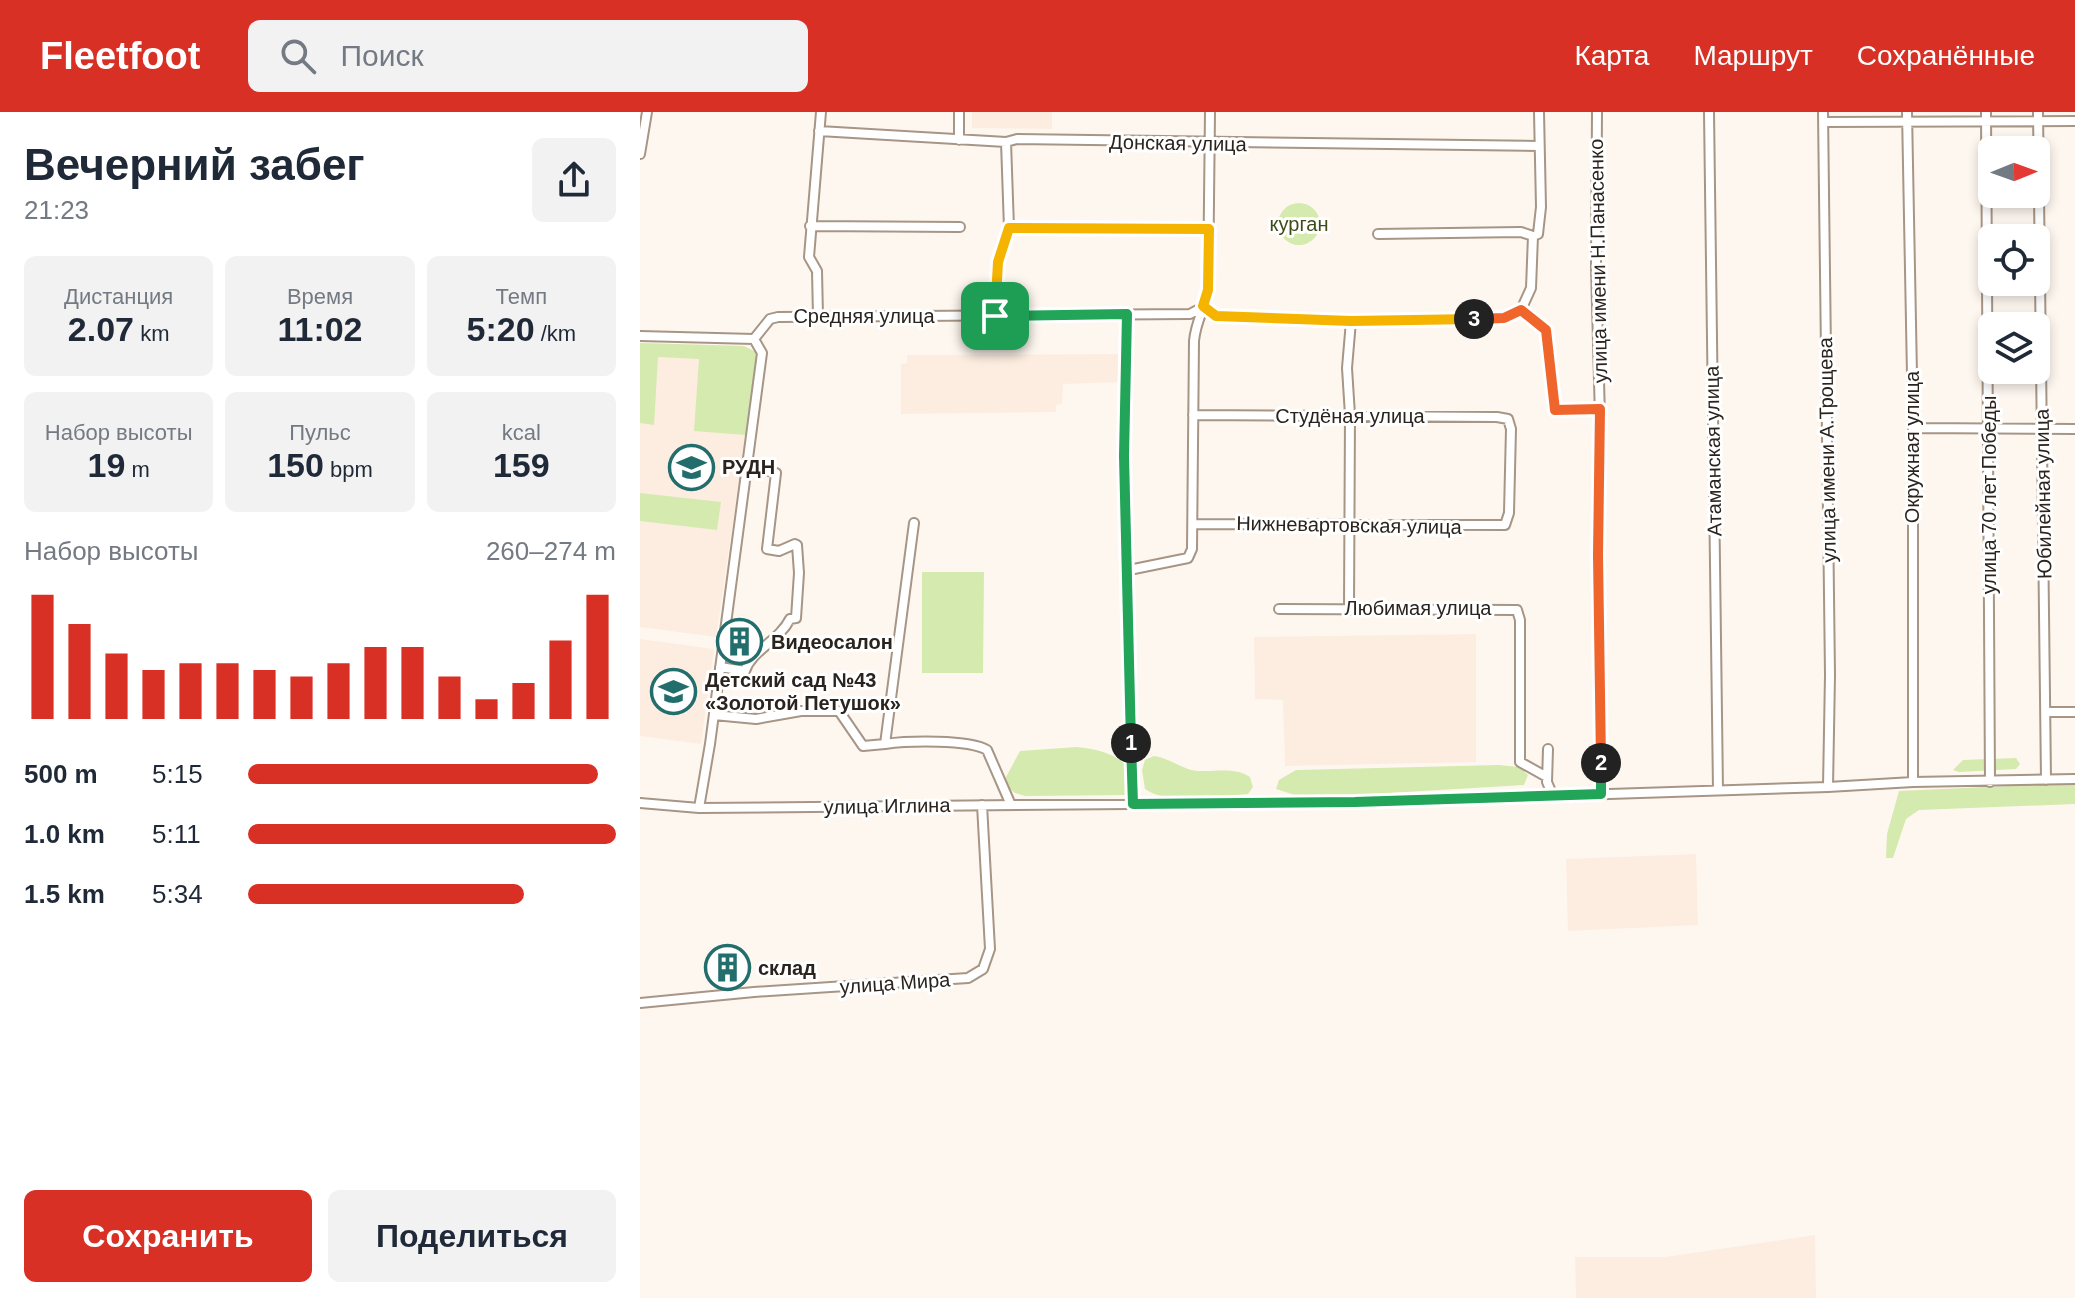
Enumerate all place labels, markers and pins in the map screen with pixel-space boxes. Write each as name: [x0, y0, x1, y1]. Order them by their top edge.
pin: [961, 282, 1029, 350]
pin: 3: [1454, 299, 1494, 339]
school or university icon: РУДН: [667, 443, 715, 491]
place label: РУДН: [722, 456, 775, 478]
building icon: Видеосалон: [716, 618, 764, 666]
place label: Видеосалон: [771, 631, 893, 653]
school or university icon: Детский сад №43 «Золотой Петушок»: [650, 668, 698, 716]
place label: Детский сад №43 «Золотой Петушок»: [705, 669, 901, 714]
pin: 1: [1111, 723, 1151, 763]
pin: 2: [1581, 743, 1621, 783]
building icon: склад: [703, 944, 751, 992]
place label: склад: [758, 957, 816, 979]

